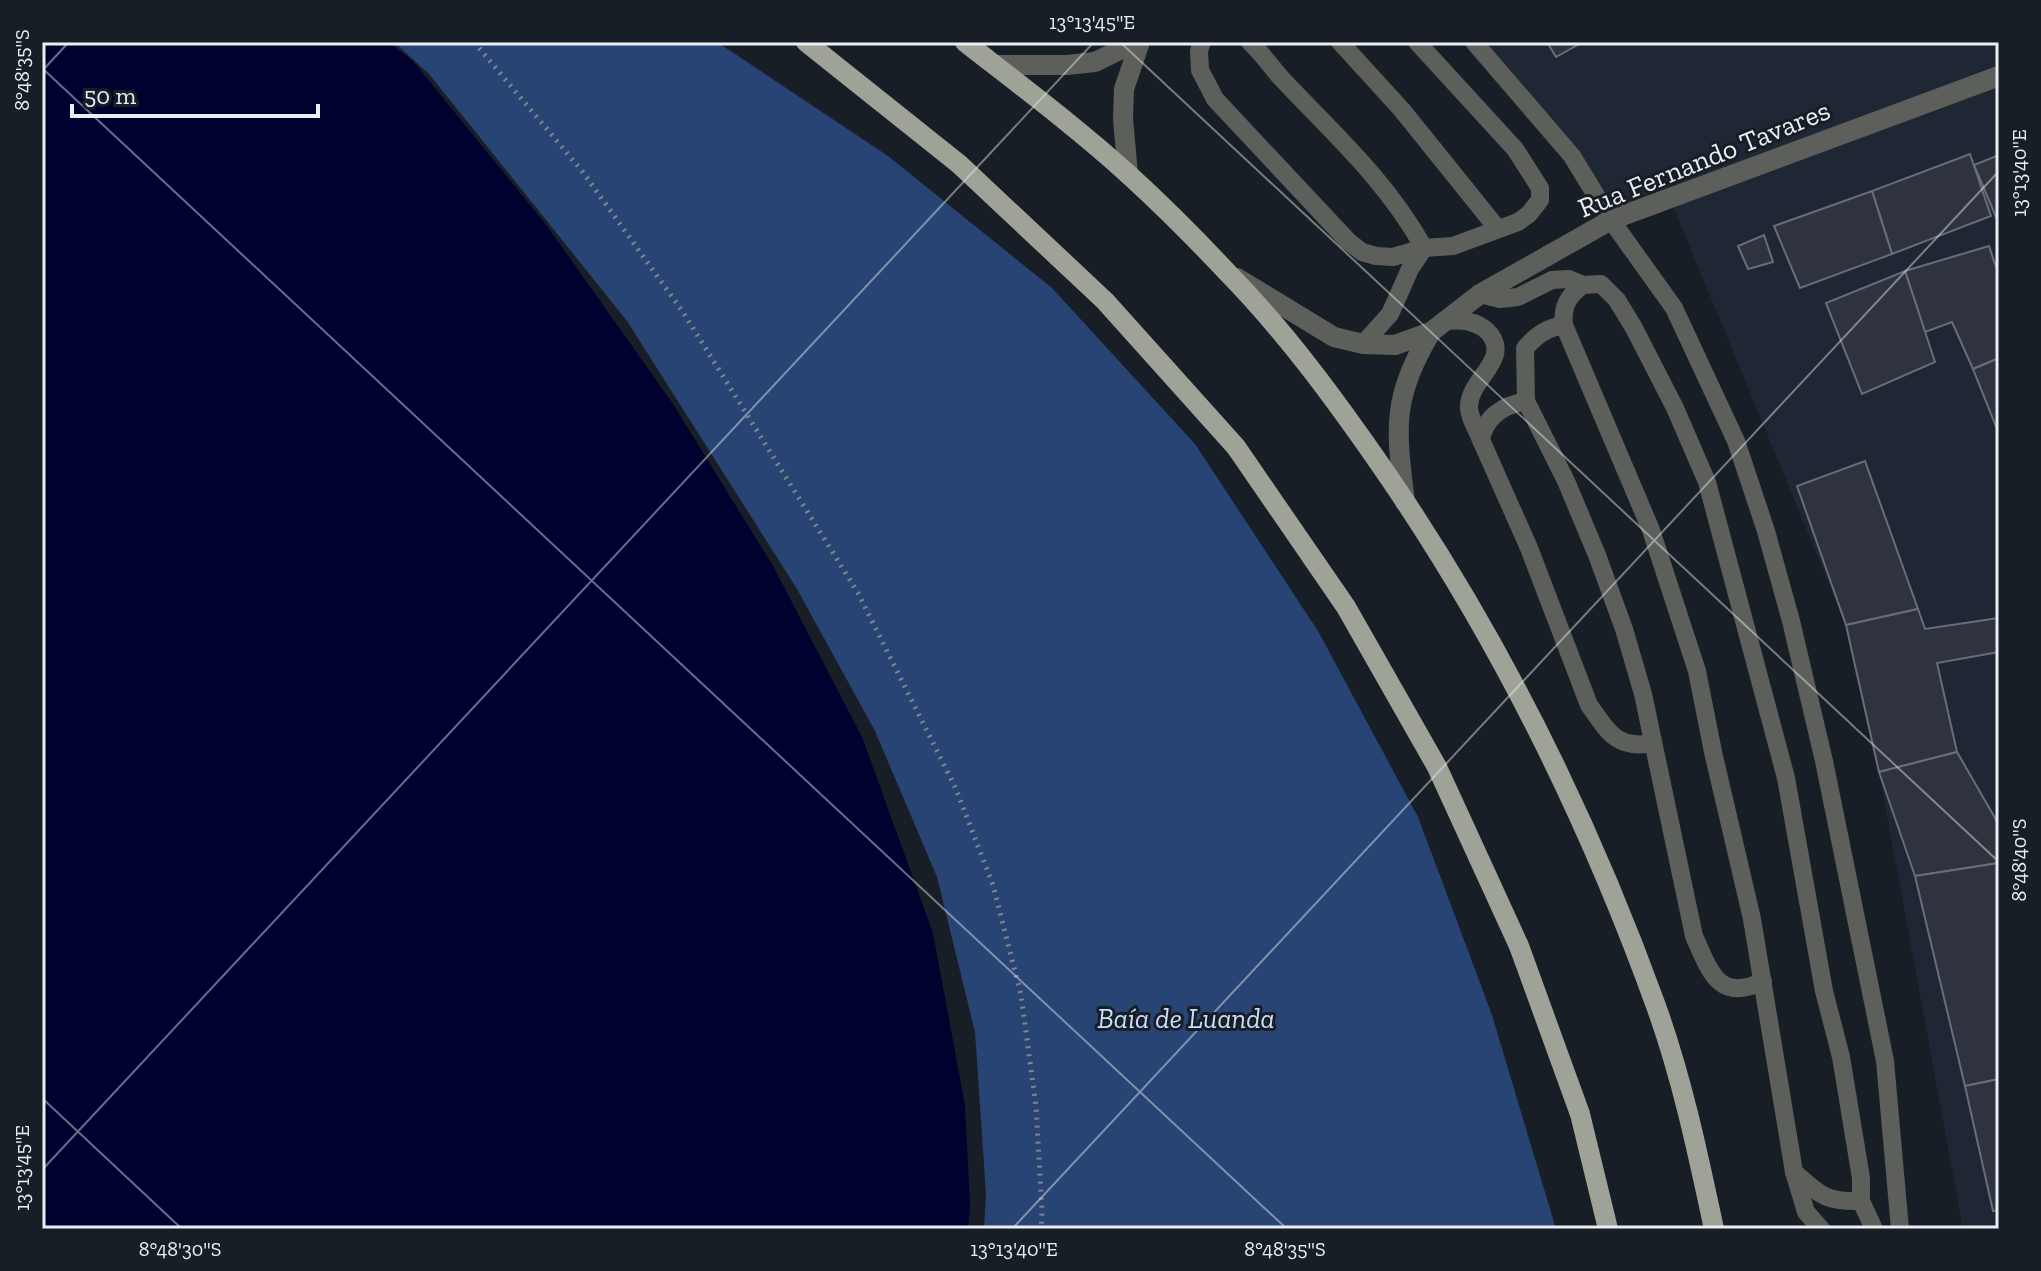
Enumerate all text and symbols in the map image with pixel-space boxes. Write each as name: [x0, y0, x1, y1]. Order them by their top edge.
text: 13°13'45"E: [1049, 10, 1135, 34]
text: 8°48'35"S: [10, 29, 34, 111]
scale bar: [72, 68, 318, 118]
text: 50 m: [84, 81, 137, 110]
street label: Rua Fernando Tavares: [1573, 93, 1835, 225]
text: 13°13'40"E: [2007, 129, 2031, 217]
text: 8°48'40"S: [2007, 819, 2031, 901]
park label: Baía de Luanda: [1097, 1002, 1275, 1035]
text: 13°13'45"E: [10, 1125, 34, 1211]
text: 8°48'30"S: [139, 1237, 221, 1261]
text: 13°13'40"E: [970, 1237, 1058, 1261]
text: 8°48'35"S: [1244, 1237, 1326, 1261]

